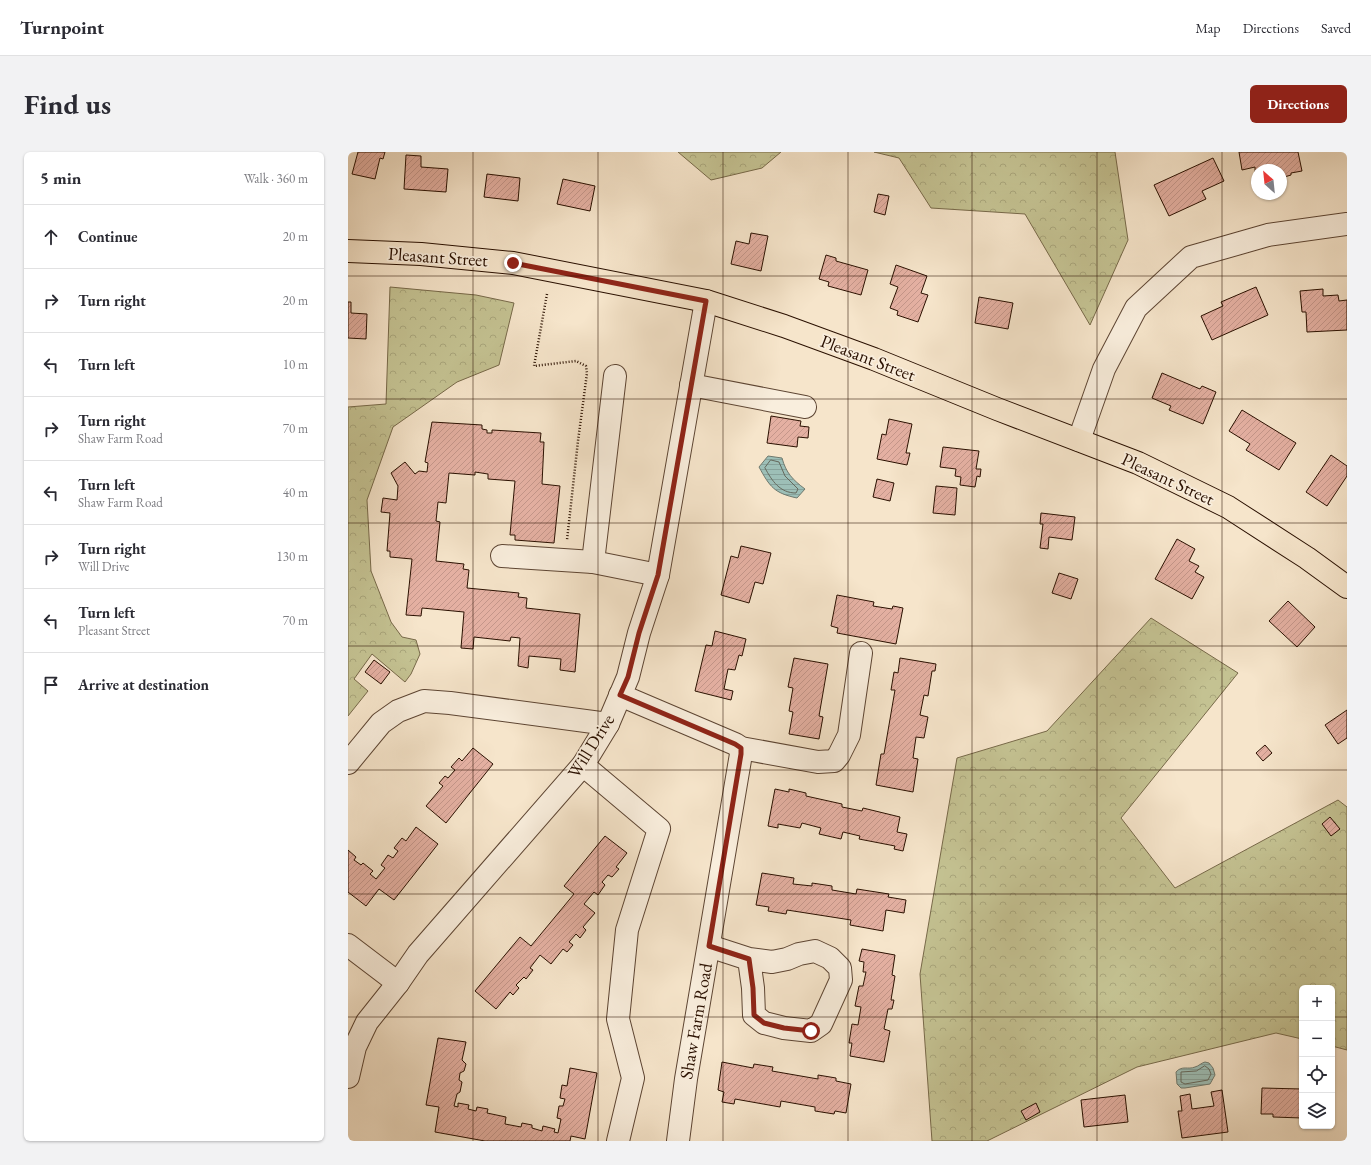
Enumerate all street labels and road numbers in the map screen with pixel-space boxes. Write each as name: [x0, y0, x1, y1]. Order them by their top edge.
street label: Pleasant Street: [387, 242, 489, 271]
street label: Pleasant Street: [817, 329, 919, 386]
street label: Pleasant Street: [1118, 447, 1219, 510]
street label: Will Drive: [562, 709, 619, 782]
street label: Shaw Farm Road: [674, 960, 717, 1081]

